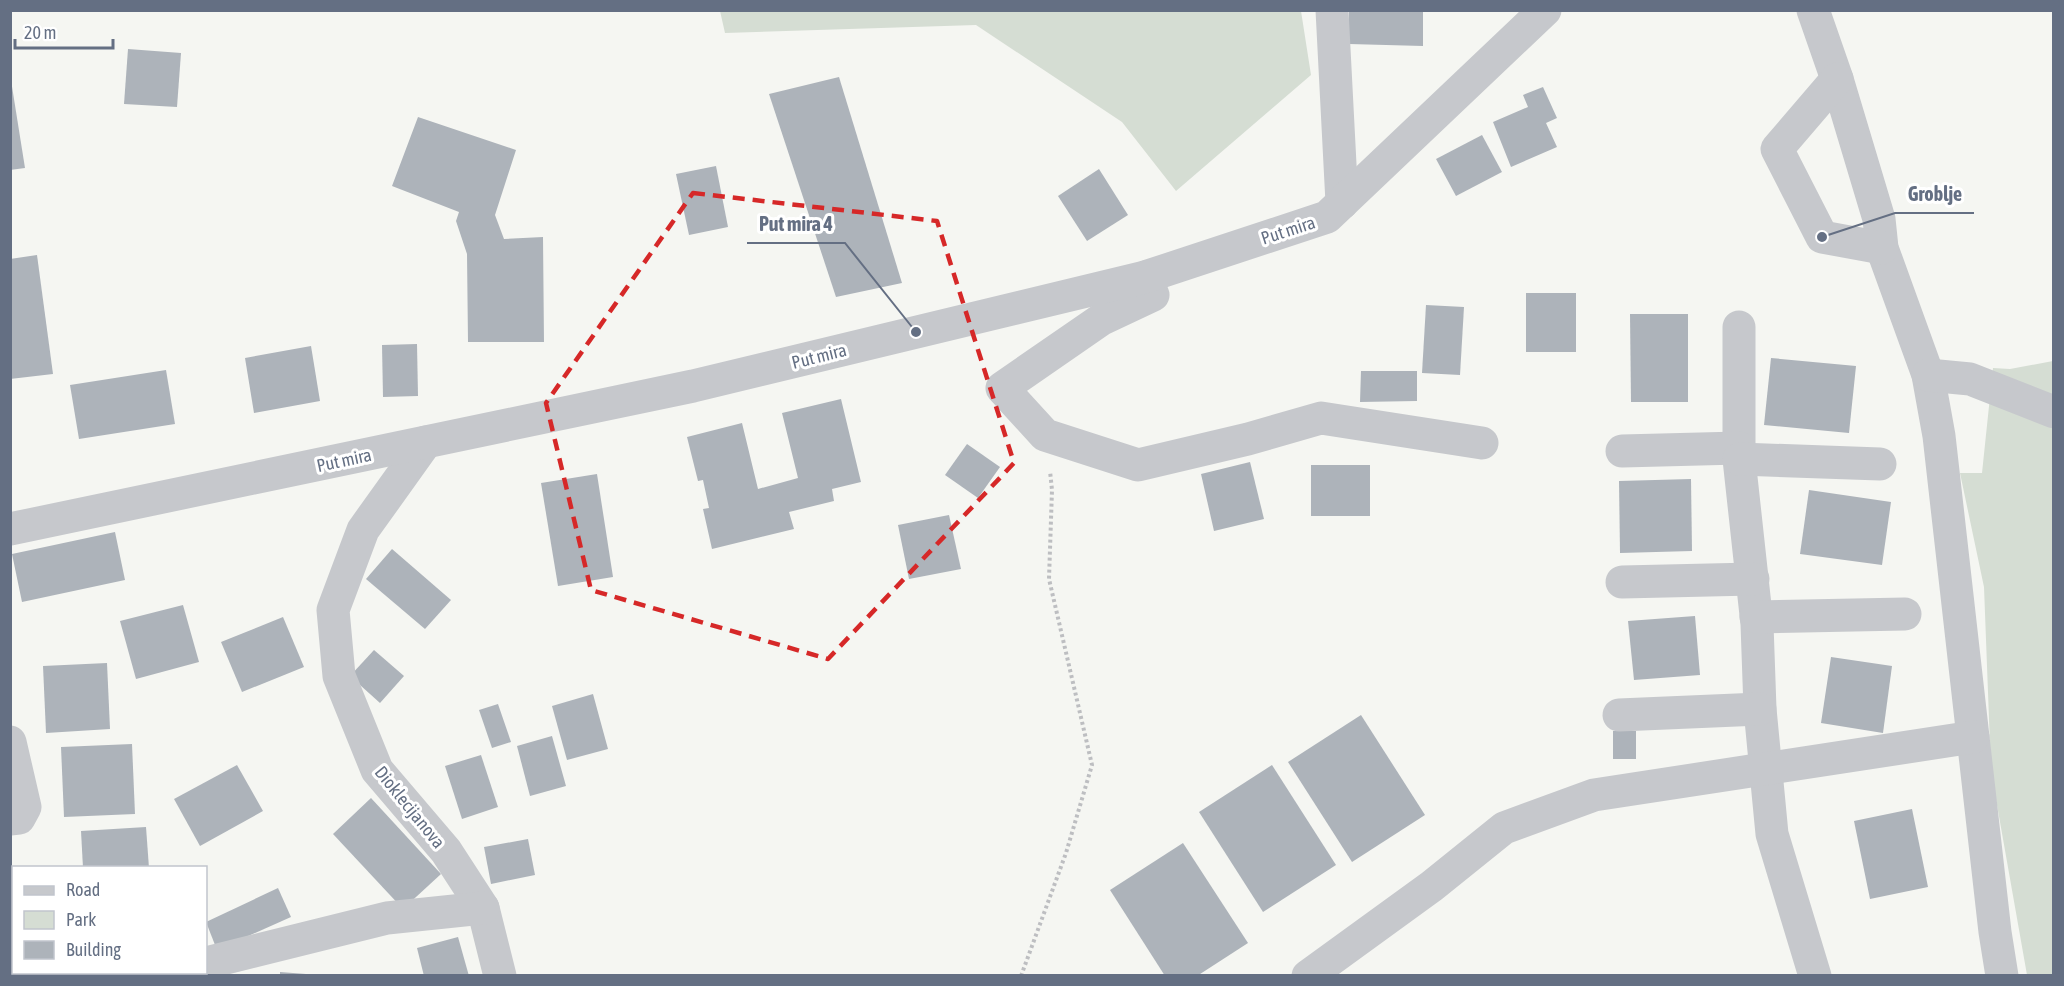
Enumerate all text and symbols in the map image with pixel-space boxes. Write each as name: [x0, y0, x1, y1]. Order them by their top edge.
scale bar: [15, 12, 112, 50]
text: 20 m: [24, 22, 56, 43]
callout: Groblje: [1895, 175, 1974, 213]
text: Groblje: [1908, 182, 1962, 205]
callout: Put mira 4: [747, 205, 845, 243]
street label: Put mira: [1258, 211, 1318, 249]
text: Put mira 4: [759, 212, 833, 235]
street label: Put mira: [789, 339, 849, 373]
street label: Put mira: [315, 444, 373, 476]
street label: Dioklecijanova: [371, 762, 449, 852]
legend: [12, 866, 207, 974]
text: Road: [66, 879, 100, 900]
text: Park: [66, 909, 96, 930]
text: Building: [66, 939, 121, 960]

